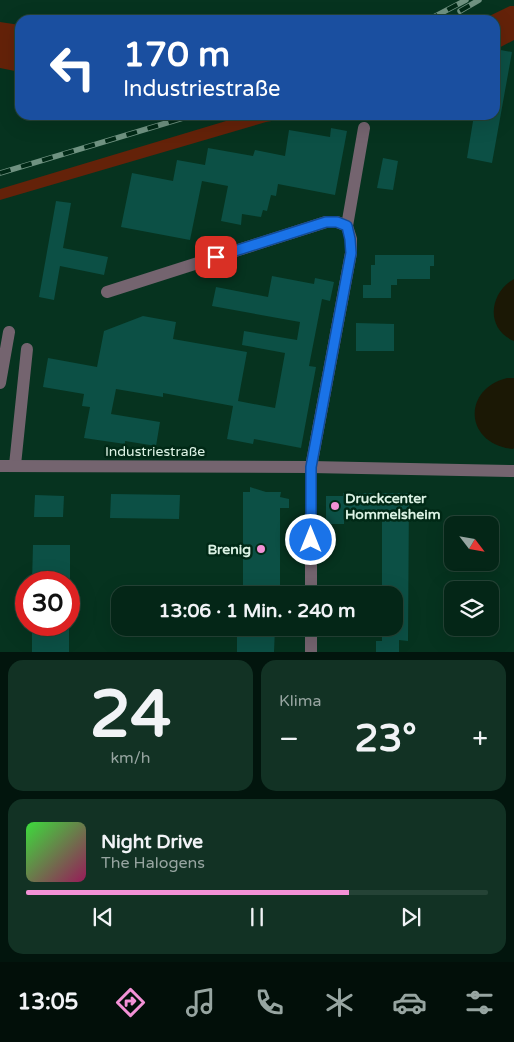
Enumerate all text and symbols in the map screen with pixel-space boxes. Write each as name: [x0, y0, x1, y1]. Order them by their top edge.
text: 170 m: [123, 34, 230, 76]
icon: left: [40, 35, 105, 100]
text: Industriestraße: [123, 76, 280, 102]
pin: [195, 236, 237, 278]
icon: arrive: [202, 243, 230, 271]
street label: Industriestraße: [105, 443, 205, 460]
place label: Druckcenter Hommelsheim: [345, 490, 441, 523]
marker: Druckcenter Hommelsheim: [329, 500, 341, 512]
position arrow: [284, 513, 336, 565]
north arrow: [444, 516, 499, 571]
map controls: [444, 516, 499, 636]
place label: Brenig: [207, 541, 251, 558]
marker: Brenig: [255, 543, 267, 555]
speed limit sign: 30: [15, 571, 80, 636]
button: layers: [444, 581, 499, 636]
text: 13:06 · 1 Min. · 240 m: [159, 600, 355, 622]
text: 24: [90, 676, 171, 755]
text: Klima: [279, 691, 321, 711]
text: 23°: [355, 716, 417, 762]
text: −: [279, 722, 299, 756]
text: +: [472, 722, 488, 756]
text: km/h: [110, 748, 151, 768]
text: Night Drive: [101, 831, 203, 853]
text: The Halogens: [101, 853, 205, 873]
icon: previous: [89, 903, 117, 931]
icon: pause: [243, 903, 271, 931]
icon: next: [397, 903, 425, 931]
icon: directions: [113, 985, 148, 1020]
icon: music: [183, 985, 218, 1020]
icon: phone: [252, 985, 287, 1020]
icon: climate: [322, 985, 357, 1020]
icon: car: [392, 985, 427, 1020]
icon: filters: [462, 985, 497, 1020]
text: 13:05: [17, 989, 78, 1015]

